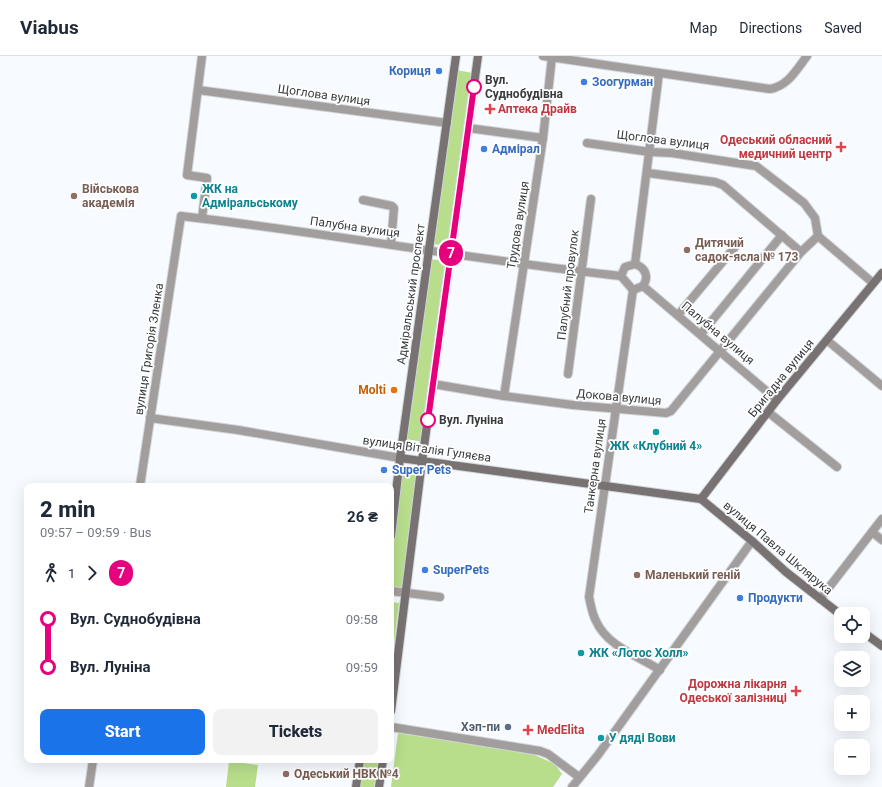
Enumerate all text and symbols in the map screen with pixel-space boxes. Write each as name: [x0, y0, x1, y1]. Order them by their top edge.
text: Viabus: [20, 16, 79, 39]
text: Map: [690, 20, 717, 36]
text: Directions: [739, 20, 802, 36]
text: Saved: [824, 20, 862, 36]
place label: Кориця: [389, 64, 431, 78]
marker: Кориця: [434, 66, 444, 76]
place label: Вул. Суднобудівна: [485, 73, 564, 101]
place label: Зоогурман: [592, 75, 653, 89]
marker: Зоогурман: [579, 77, 589, 87]
marker: Вул. Суднобудівна: [466, 79, 482, 95]
street label: Щоглова вулиця: [277, 82, 371, 108]
place label: Аптека Драйв: [498, 102, 577, 116]
marker: Аптека Драйв: [485, 104, 495, 114]
street label: Щоглова вулиця: [616, 127, 710, 153]
place label: Одеський обласний медичний центр: [720, 133, 832, 161]
marker: Одеський обласний медичний центр: [835, 141, 847, 153]
place label: Адмірал: [492, 142, 540, 156]
marker: Адмірал: [479, 144, 489, 154]
street label: Трудова вулиця: [504, 180, 532, 270]
place label: Військова академія: [82, 182, 140, 210]
place label: ЖК на Адміральському: [202, 182, 299, 210]
marker: Військова академія: [69, 191, 79, 201]
marker: ЖК на Адміральському: [189, 191, 199, 201]
street label: Палубна вулиця: [309, 214, 401, 240]
street label: Адміральський проспект: [394, 222, 428, 365]
street label: Палубний провулок: [554, 229, 582, 341]
place label: Дитячий садок-ясла № 173: [695, 236, 799, 264]
line badge: 7: [438, 240, 464, 266]
text: 7: [447, 245, 455, 261]
marker: Дитячий садок-ясла № 173: [682, 245, 692, 255]
street label: вулиця Григорія Зленка: [132, 282, 166, 416]
street label: Палубна вулиця: [679, 299, 757, 367]
street label: Бригадна вулиця: [745, 336, 817, 420]
place label: Molti: [358, 383, 386, 397]
marker: Molti: [389, 385, 399, 395]
street label: Докова вулиця: [576, 386, 662, 408]
marker: Вул. Луніна: [420, 412, 436, 428]
place label: Вул. Луніна: [439, 413, 504, 427]
street label: Танкерна вулиця: [581, 418, 609, 514]
marker: ЖК «Клубний 4»: [651, 427, 661, 437]
street label: вулиця Віталія Гуляєва: [362, 433, 492, 465]
place label: ЖК «Клубний 4»: [610, 439, 702, 453]
place label: Super Pets: [392, 463, 451, 477]
marker: Super Pets: [379, 465, 389, 475]
text: 2 min: [40, 497, 95, 522]
street label: вулиця Павла Шклярука: [721, 498, 835, 598]
text: 26 ₴: [347, 508, 378, 526]
text: 09:57 – 09:59 · Bus: [40, 525, 152, 540]
icon: walk: [40, 562, 62, 584]
icon: forward: [81, 562, 103, 584]
place label: SuperPets: [433, 563, 489, 577]
text: 7: [117, 565, 125, 581]
marker: SuperPets: [420, 565, 430, 575]
text: 1: [68, 566, 75, 581]
place label: Маленький геній: [645, 568, 740, 582]
marker: Маленький геній: [632, 570, 642, 580]
place label: Продукти: [748, 591, 803, 605]
marker: Продукти: [735, 593, 745, 603]
map controls: [834, 607, 870, 775]
button: locate: [834, 607, 870, 643]
text: Вул. Суднобудівна: [70, 610, 201, 628]
text: 09:58: [346, 612, 378, 627]
place label: ЖК «Лотос Холл»: [589, 646, 689, 660]
marker: ЖК «Лотос Холл»: [576, 648, 586, 658]
button: layers: [834, 651, 870, 687]
text: Вул. Луніна: [70, 658, 151, 676]
text: 09:59: [346, 660, 378, 675]
place label: Дорожна лікарня Одеської залізниці: [679, 677, 787, 705]
marker: Дорожна лікарня Одеської залізниці: [790, 685, 802, 697]
button: +: [834, 695, 870, 731]
button: Start: [40, 709, 205, 755]
button: Tickets: [213, 709, 378, 755]
place label: Хэп-пи: [461, 720, 500, 734]
marker: Хэп-пи: [503, 722, 513, 732]
place label: MedElita: [537, 723, 585, 737]
marker: MedElita: [522, 724, 534, 736]
place label: У дяді Вови: [609, 731, 676, 745]
marker: У дяді Вови: [596, 733, 606, 743]
button: −: [834, 739, 870, 775]
place label: Одеський НВК №4: [294, 767, 399, 781]
marker: Одеський НВК №4: [281, 769, 291, 779]

